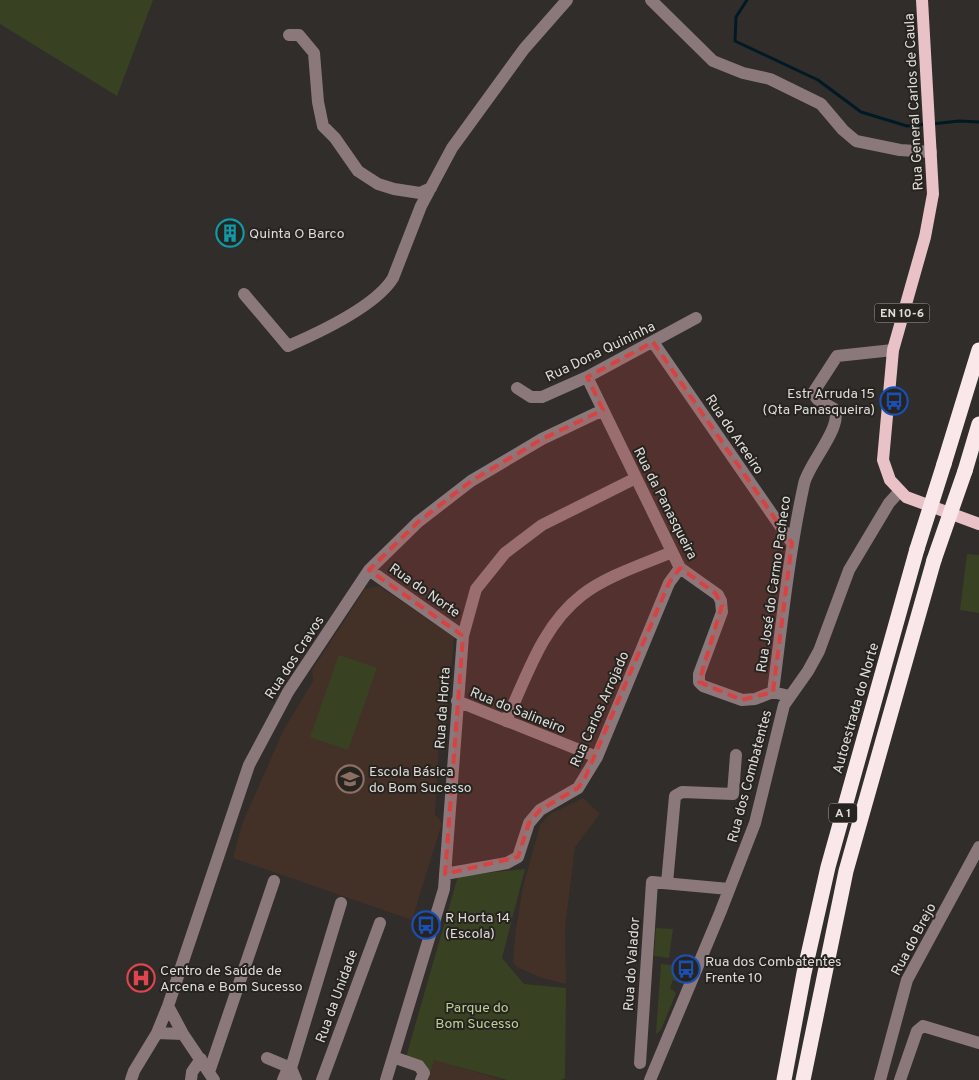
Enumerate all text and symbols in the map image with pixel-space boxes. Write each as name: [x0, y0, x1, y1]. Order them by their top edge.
street label: Rua General Carlos de Caula: [901, 13, 928, 191]
building icon: Quinta O Barco: [215, 218, 245, 248]
place label: Quinta O Barco: [249, 226, 345, 243]
road number: EN 10-6: [874, 304, 930, 322]
street label: Rua Dona Quininha: [543, 318, 658, 386]
place label: Estr Arruda 15 (Qta Panasqueira): [763, 386, 875, 419]
bus stop icon: Estr Arruda 15 (Qta Panasqueira): [879, 386, 909, 416]
street label: Rua do Areeiro: [701, 392, 767, 478]
street label: Rua da Panasqueira: [629, 445, 700, 563]
street label: Rua José do Carmo Pacheco: [754, 495, 795, 674]
street label: Rua do Norte: [385, 561, 463, 622]
street label: Rua dos Cravos: [262, 613, 329, 703]
street label: Autoestrada do Norte: [830, 641, 883, 776]
street label: Rua Carlos Arrojado: [567, 649, 634, 770]
street label: Rua da Horta: [432, 667, 455, 750]
street label: Rua do Salineiro: [467, 684, 568, 738]
street label: Rua dos Combatentes: [725, 708, 776, 845]
school or university icon: Escola Básica do Bom Sucesso: [335, 764, 365, 794]
place label: Escola Básica do Bom Sucesso: [369, 764, 472, 797]
road number: A 1: [829, 804, 857, 822]
street label: Rua do Brejo: [888, 900, 941, 979]
bus stop icon: R Horta 14 (Escola): [411, 910, 441, 940]
place label: R Horta 14 (Escola): [445, 910, 510, 943]
street label: Rua do Valador: [621, 916, 644, 1012]
street label: Rua da Unidade: [313, 947, 362, 1046]
bus stop icon: Rua dos Combatentes Frente 10: [671, 954, 701, 984]
place label: Rua dos Combatentes Frente 10: [705, 954, 842, 987]
hospital icon: Centro de Saúde de Arcena e Bom Sucesso: [126, 963, 156, 993]
place label: Centro de Saúde de Arcena e Bom Sucesso: [160, 963, 303, 996]
park label: Parque do Bom Sucesso: [435, 1000, 519, 1033]

